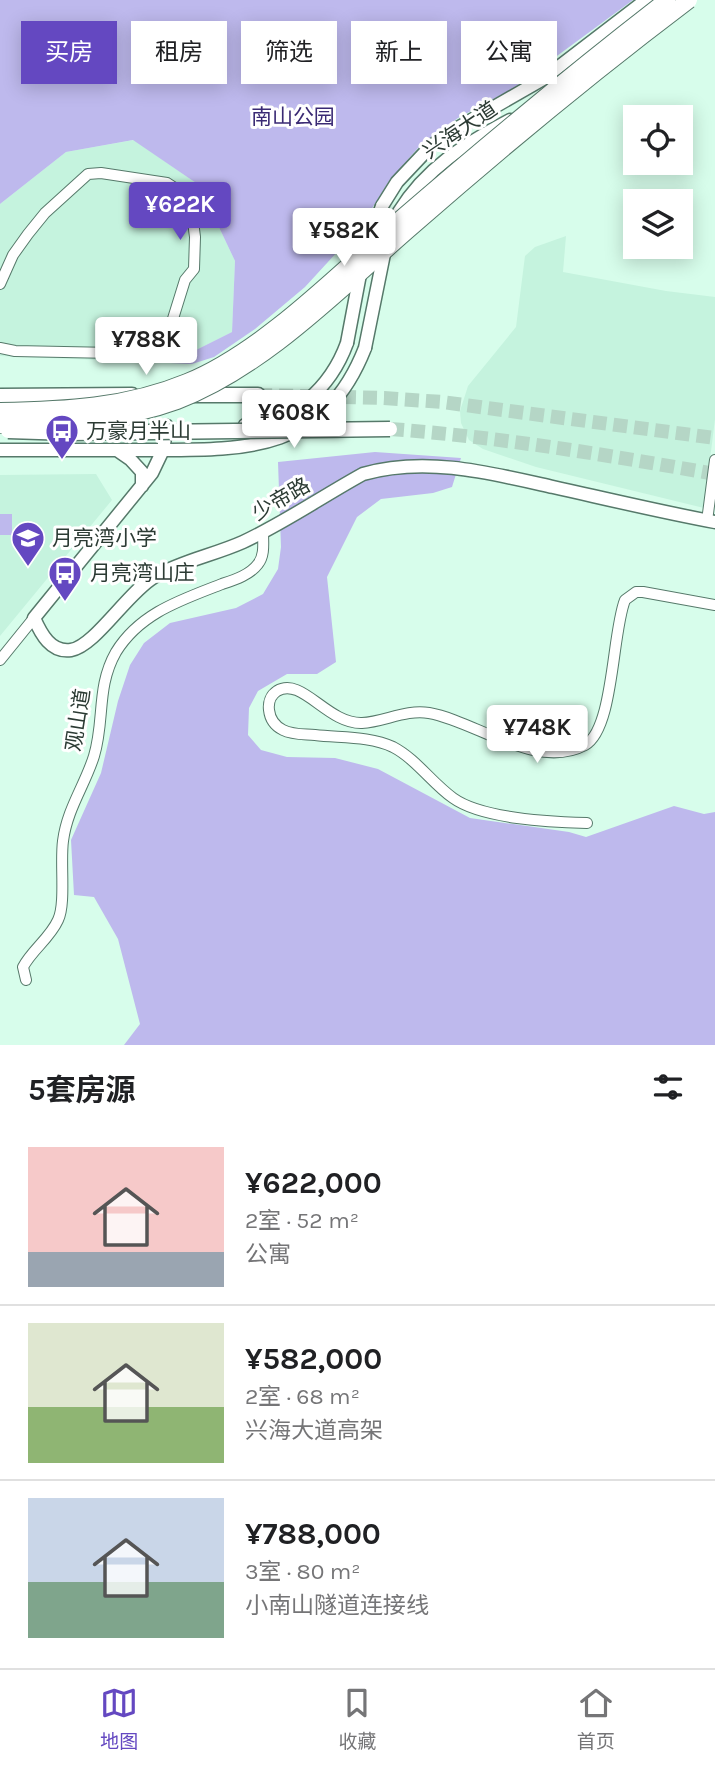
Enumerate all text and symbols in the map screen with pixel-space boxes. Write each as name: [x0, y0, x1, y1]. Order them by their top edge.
chip: 买房: [21, 21, 117, 84]
chip: 租房: [131, 21, 227, 84]
chip: 筛选: [241, 21, 337, 84]
chip: 新上: [351, 21, 447, 84]
chip: 公寓: [461, 21, 557, 84]
street label: 兴海大道: [418, 97, 502, 163]
park label: 南山公园: [251, 105, 335, 129]
map controls: [623, 105, 693, 259]
button: locate: [623, 105, 693, 175]
pin: ¥622K: [131, 182, 229, 242]
button: layers: [623, 189, 693, 259]
text: ¥622K: [145, 191, 215, 218]
pin: ¥582K: [295, 208, 393, 268]
text: ¥582K: [309, 217, 379, 244]
pin: ¥788K: [97, 318, 195, 377]
text: ¥788K: [111, 326, 181, 353]
pin: ¥608K: [245, 391, 343, 450]
text: ¥608K: [258, 399, 330, 426]
bus stop icon: 万豪月半山: [43, 412, 81, 461]
place label: 万豪月半山: [86, 419, 191, 443]
street label: 少帝路: [248, 473, 314, 525]
school or university icon: 月亮湾小学: [9, 519, 47, 568]
place label: 月亮湾小学: [52, 526, 157, 550]
bus stop icon: 月亮湾山庄: [46, 554, 84, 603]
place label: 月亮湾山庄: [90, 561, 195, 585]
street label: 观山道: [61, 687, 95, 753]
pin: ¥748K: [488, 706, 586, 765]
text: ¥748K: [503, 714, 571, 741]
icon: filters: [649, 1068, 687, 1106]
text: 5套房源: [28, 1072, 135, 1108]
text: ¥622,000: [245, 1165, 382, 1201]
icon: home: [84, 1175, 168, 1259]
text: 2室 · 52 m²: [245, 1207, 359, 1234]
text: 公寓: [245, 1241, 291, 1268]
text: ¥582,000: [245, 1341, 382, 1377]
icon: home: [84, 1351, 168, 1435]
text: 2室 · 68 m²: [245, 1383, 360, 1410]
text: 兴海大道高架: [245, 1417, 383, 1444]
text: ¥788,000: [245, 1516, 381, 1552]
icon: home: [84, 1526, 168, 1610]
text: 3室 · 80 m²: [245, 1558, 361, 1585]
text: 小南山隧道连接线: [245, 1592, 429, 1619]
tab: 地图: [100, 1684, 138, 1753]
tab: 收藏: [338, 1684, 377, 1753]
tab: 首页: [577, 1684, 615, 1753]

